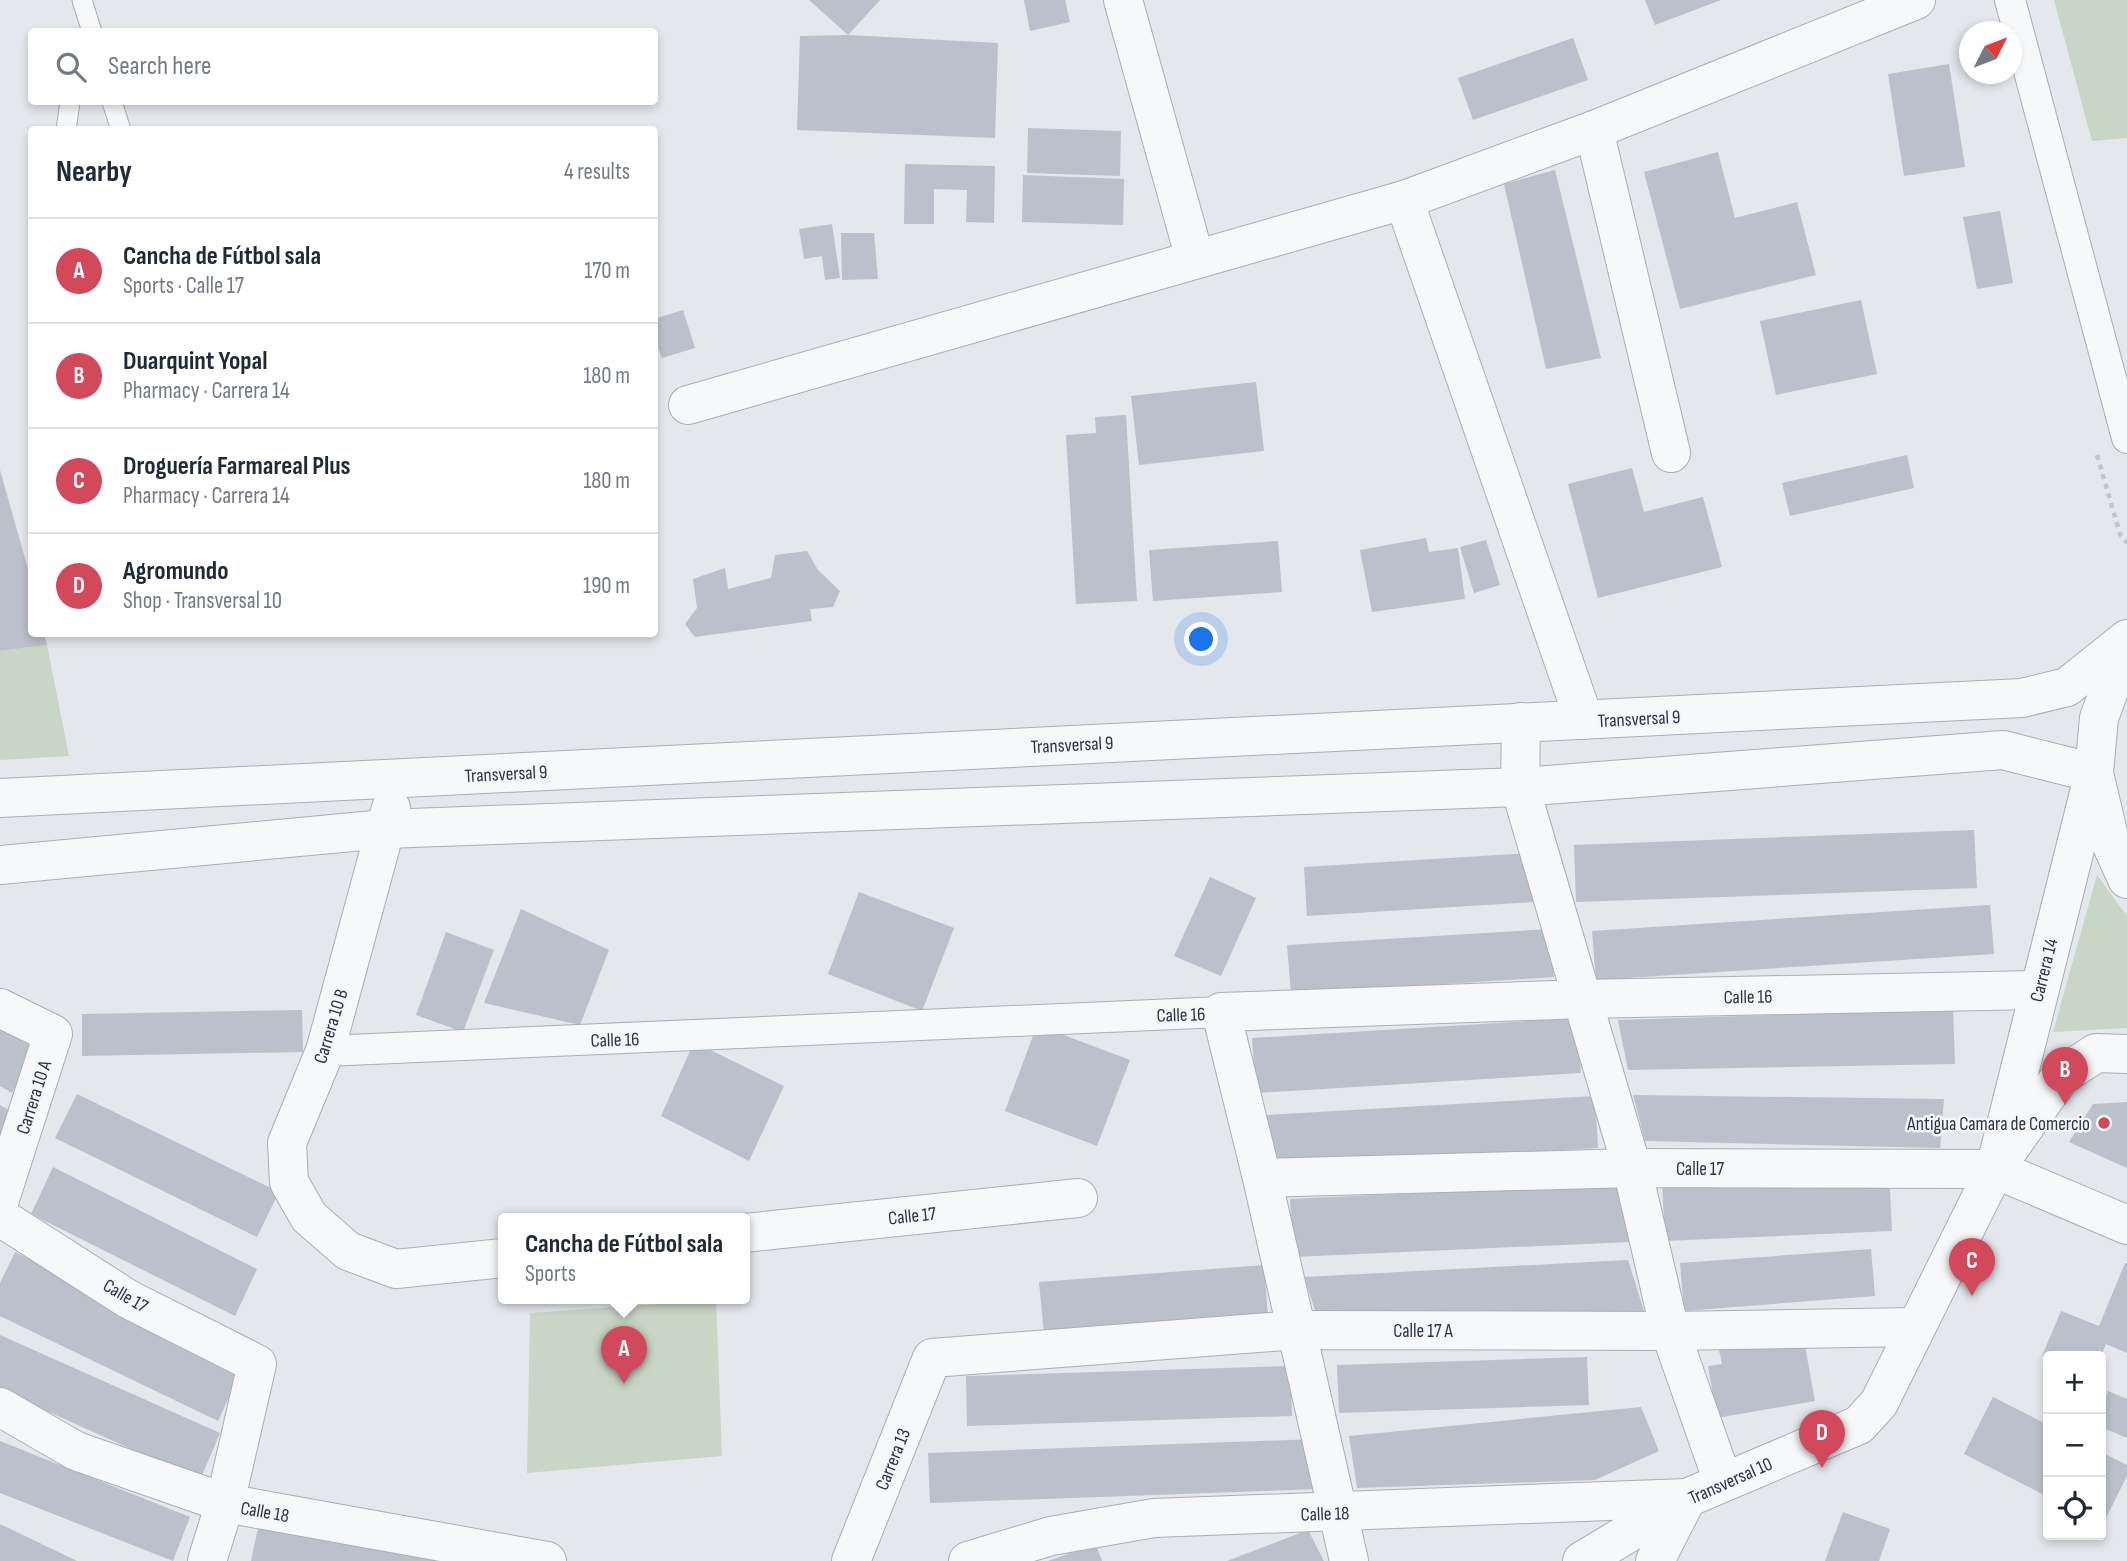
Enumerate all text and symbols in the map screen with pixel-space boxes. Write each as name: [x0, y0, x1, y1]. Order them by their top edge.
north arrow: [1959, 21, 2022, 84]
search box: [28, 28, 658, 105]
icon: search: [52, 48, 90, 86]
text: Search here: [108, 51, 211, 82]
text: Nearby: [56, 154, 132, 190]
text: 4 results: [564, 158, 630, 186]
text: Cancha de Fútbol sala: [123, 241, 321, 272]
text: A: [74, 257, 84, 285]
text: 170 m: [584, 257, 630, 285]
text: Sports · Calle 17: [123, 272, 244, 300]
text: Duarquint Yopal: [123, 346, 267, 377]
text: B: [74, 362, 84, 390]
text: 180 m: [583, 362, 630, 390]
text: Pharmacy · Carrera 14: [123, 377, 290, 405]
text: Droguería Farmareal Plus: [123, 451, 351, 482]
text: C: [73, 467, 85, 495]
text: 180 m: [583, 467, 630, 495]
text: Pharmacy · Carrera 14: [123, 482, 290, 510]
text: Agromundo: [123, 556, 228, 587]
text: D: [73, 572, 85, 600]
text: 190 m: [583, 572, 630, 600]
text: Shop · Transversal 10: [123, 587, 282, 615]
your location: [1184, 622, 1218, 656]
street label: Transversal 9: [1597, 706, 1681, 733]
street label: Transversal 9: [1030, 732, 1114, 759]
street label: Transversal 9: [464, 761, 548, 788]
street label: Carrera 14: [2025, 936, 2063, 1004]
street label: Carrera 10 B: [309, 986, 354, 1066]
street label: Calle 16: [1723, 986, 1773, 1009]
street label: Calle 16: [1156, 1003, 1206, 1028]
street label: Calle 16: [590, 1028, 640, 1053]
pin: B: [2042, 1047, 2088, 1105]
street label: Carrera 10 A: [12, 1057, 57, 1137]
place label: Antigua Camara de Comercio: [1906, 1113, 2090, 1136]
marker: Antigua Camara de Comercio: [2096, 1115, 2112, 1131]
street label: Calle 17: [1676, 1158, 1724, 1181]
street label: Calle 17: [887, 1202, 938, 1230]
popup: [498, 1213, 750, 1304]
text: Cancha de Fútbol sala: [525, 1229, 723, 1260]
pin: C: [1949, 1238, 1995, 1296]
text: Sports: [525, 1260, 576, 1288]
street label: Calle 17: [99, 1274, 152, 1318]
street label: Calle 17 A: [1393, 1320, 1454, 1343]
pin: A: [601, 1326, 647, 1384]
map controls: [2043, 1351, 2106, 1540]
button: +: [2043, 1351, 2106, 1414]
pin: D: [1799, 1410, 1845, 1468]
button: −: [2043, 1414, 2106, 1477]
street label: Carrera 13: [871, 1425, 916, 1494]
street label: Transversal 10: [1685, 1453, 1776, 1510]
button: locate: [2043, 1477, 2106, 1540]
street label: Calle 18: [239, 1497, 291, 1528]
street label: Calle 18: [1300, 1502, 1350, 1527]

